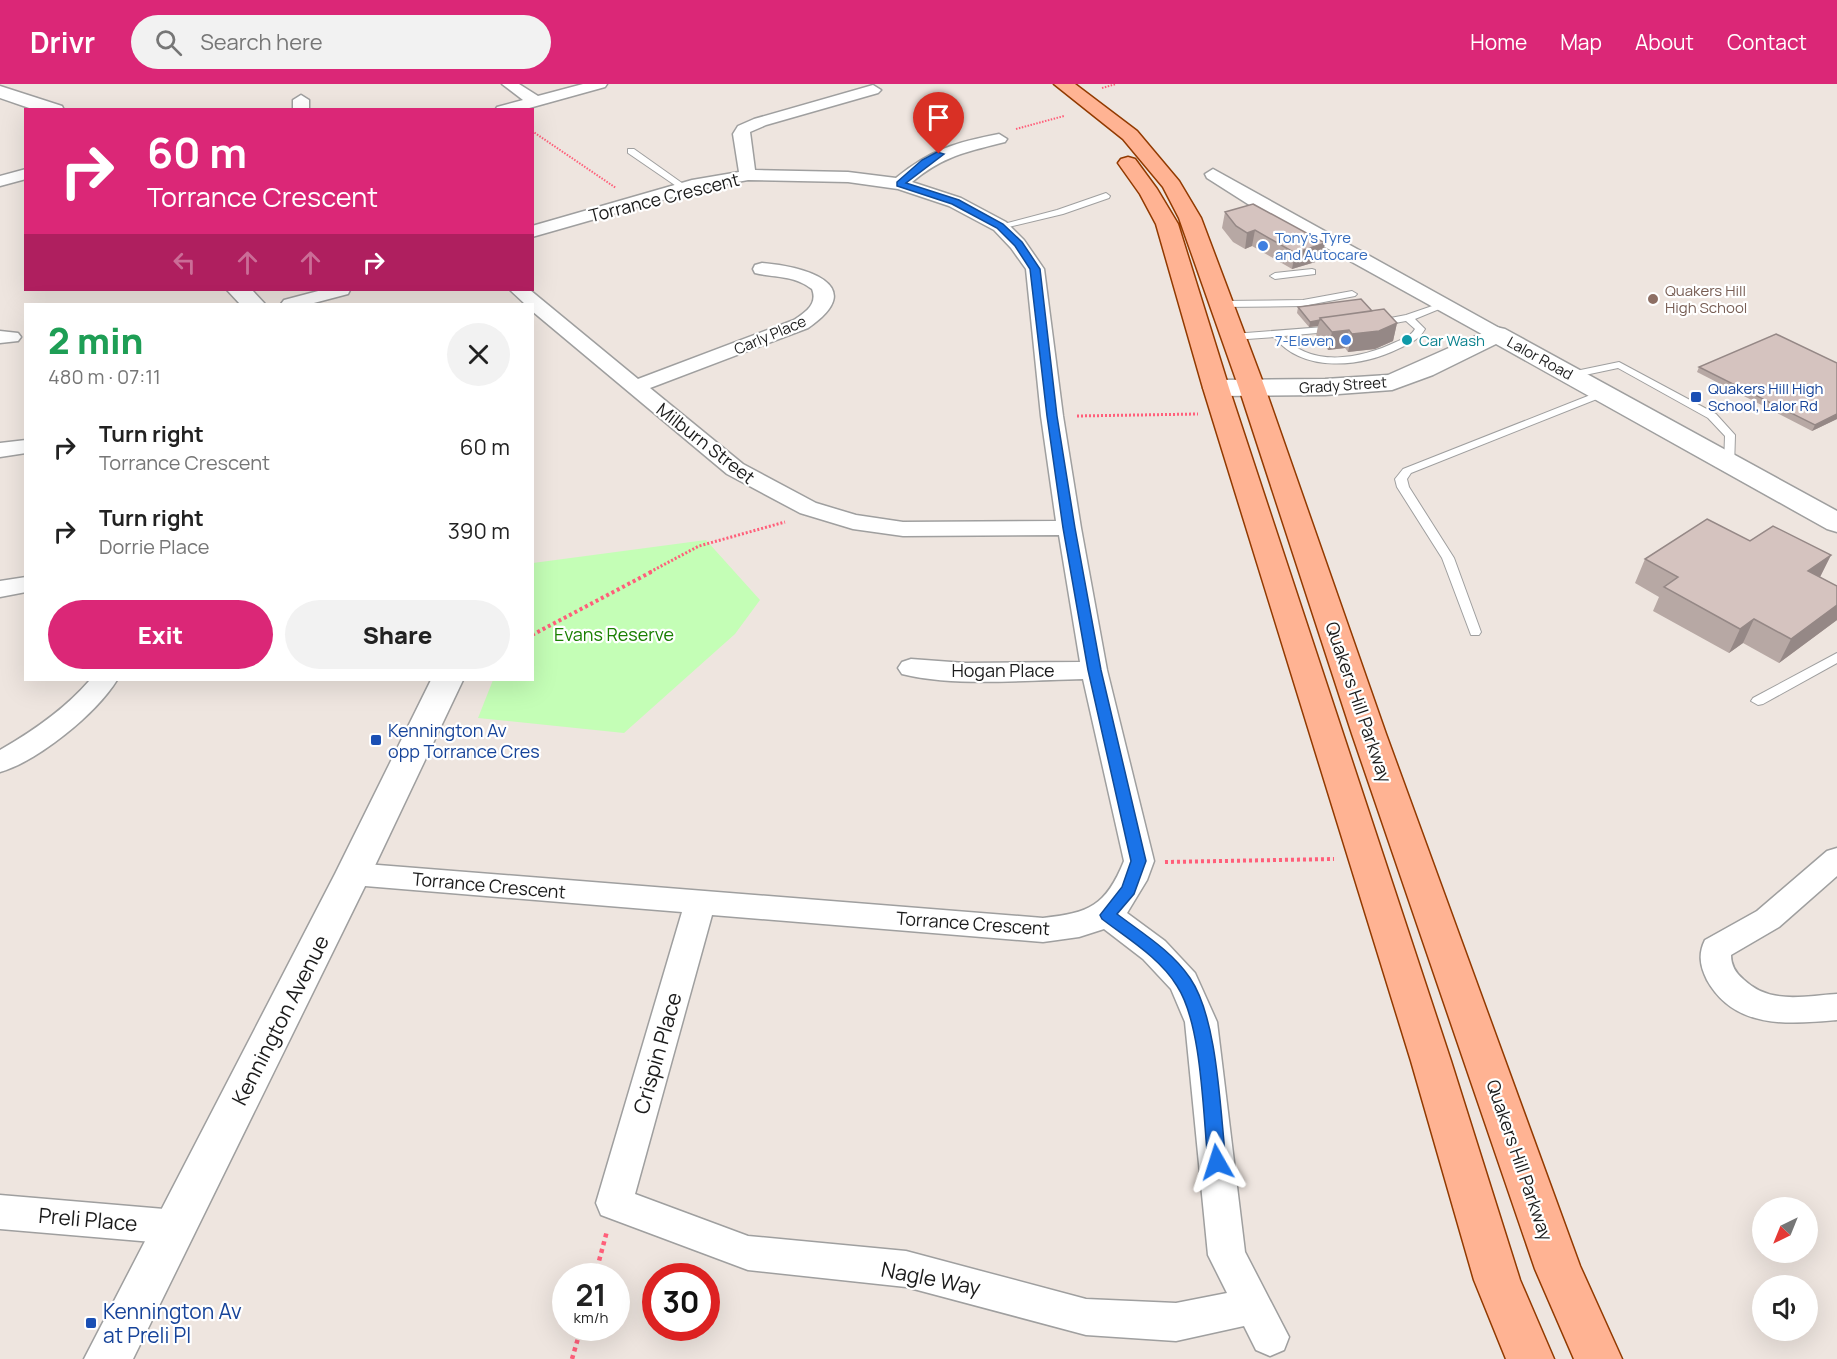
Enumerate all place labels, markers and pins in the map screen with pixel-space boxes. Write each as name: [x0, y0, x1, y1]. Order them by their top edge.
pin: [913, 92, 964, 154]
place label: Tony's Tyre and Autocare: [1275, 227, 1368, 265]
marker: Tony's Tyre and Autocare: [1256, 239, 1270, 253]
place label: Quakers Hill High School: [1665, 280, 1747, 318]
marker: Quakers Hill High School: [1646, 292, 1660, 306]
place label: 7-Eleven: [1275, 330, 1334, 351]
place label: Car Wash: [1419, 330, 1485, 351]
marker: 7-Eleven: [1339, 333, 1353, 347]
marker: Car Wash: [1400, 333, 1414, 347]
place label: Quakers Hill High School, Lalor Rd: [1708, 378, 1824, 416]
marker: Quakers Hill High School, Lalor Rd: [1689, 390, 1703, 404]
place label: Kennington Av opp Torrance Cres: [388, 718, 540, 763]
marker: Kennington Av opp Torrance Cres: [369, 733, 383, 747]
place label: Kennington Av at Preli Pl: [103, 1297, 242, 1349]
marker: Kennington Av at Preli Pl: [84, 1316, 98, 1330]

